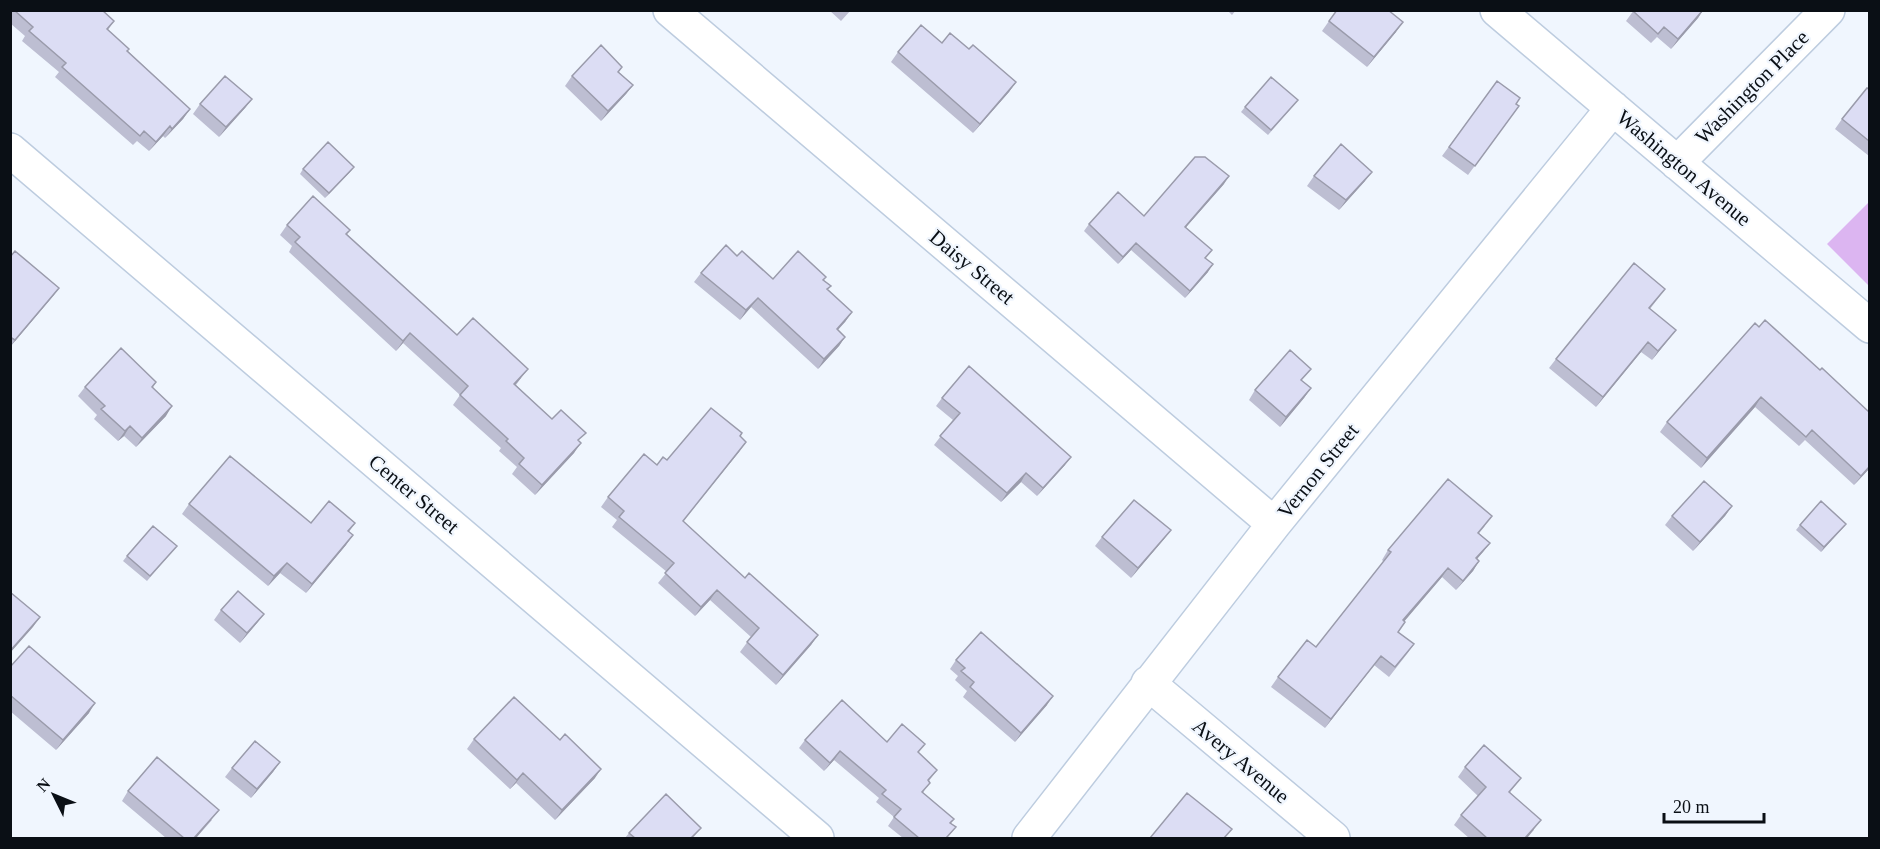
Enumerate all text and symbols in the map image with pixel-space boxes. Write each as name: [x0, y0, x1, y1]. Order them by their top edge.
street label: Washington Place: [1690, 25, 1814, 149]
street label: Washington Avenue: [1612, 105, 1756, 231]
street label: Daisy Street: [925, 225, 1019, 309]
street label: Vernon Street: [1273, 419, 1364, 523]
street label: Center Street: [364, 449, 464, 539]
street label: Avery Avenue: [1188, 714, 1294, 808]
north arrow: [24, 765, 84, 825]
text: N: [33, 775, 54, 795]
scale bar: [1664, 786, 1764, 824]
text: 20 m: [1673, 797, 1710, 817]

